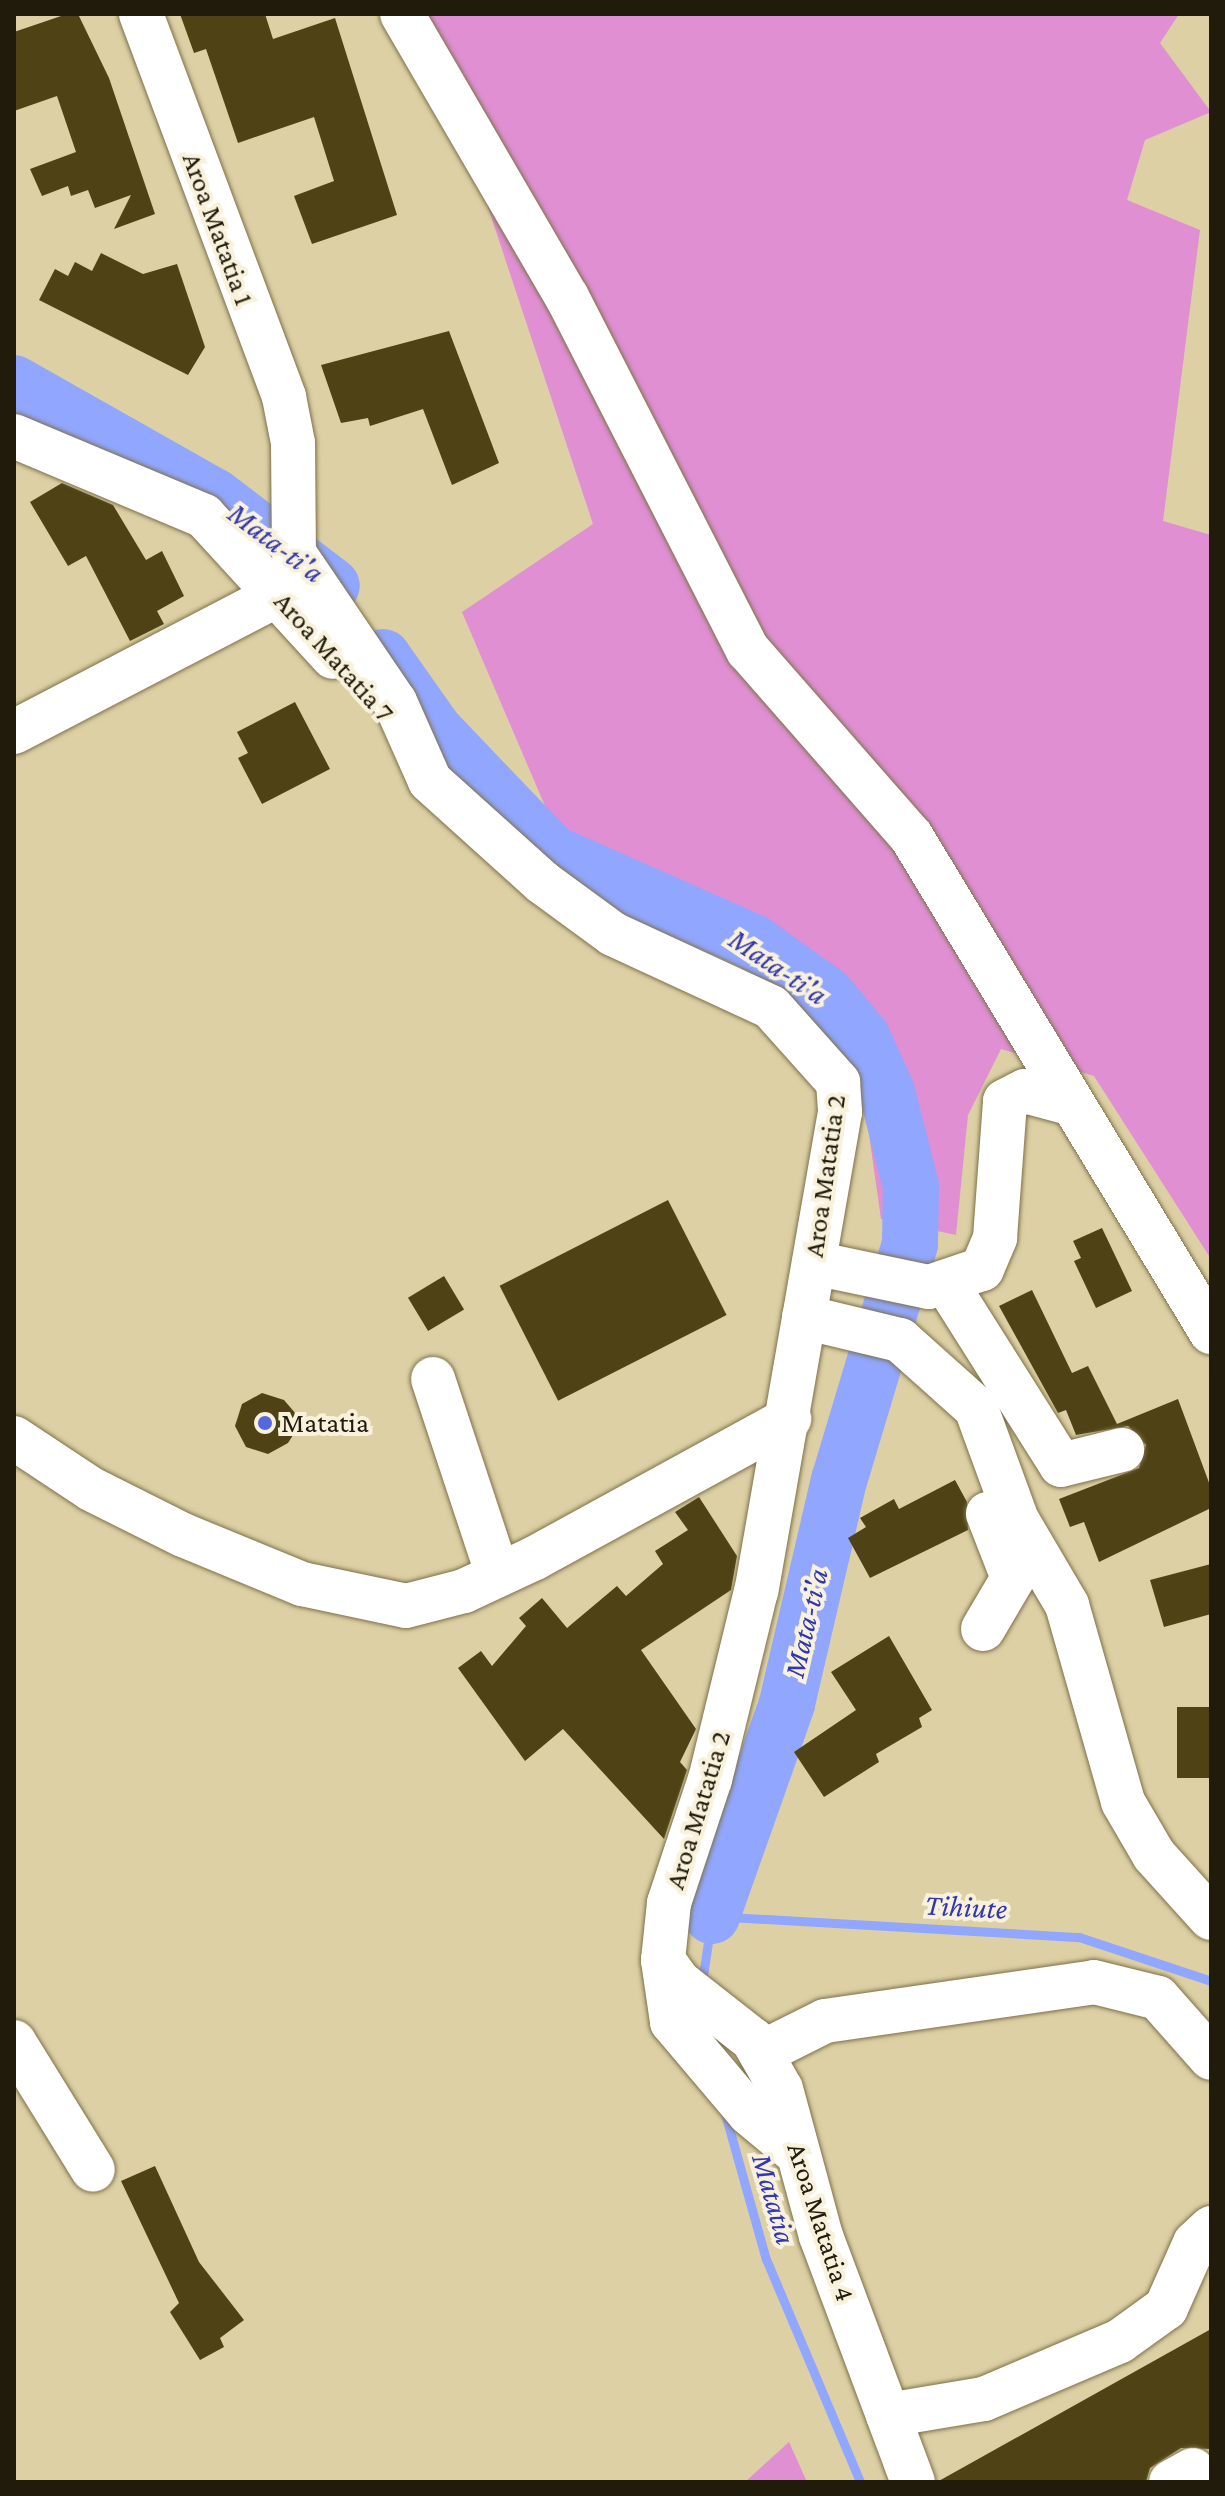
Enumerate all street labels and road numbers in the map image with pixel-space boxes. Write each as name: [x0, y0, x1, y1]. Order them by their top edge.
street label: Aroa Matatia 1: [175, 148, 261, 310]
street label: Aroa Matatia 7: [267, 585, 401, 729]
street label: Aroa Matatia 2: [797, 1093, 853, 1259]
street label: Aroa Matatia 2: [658, 1727, 738, 1893]
street label: Aroa Matatia 4: [780, 2138, 862, 2306]

